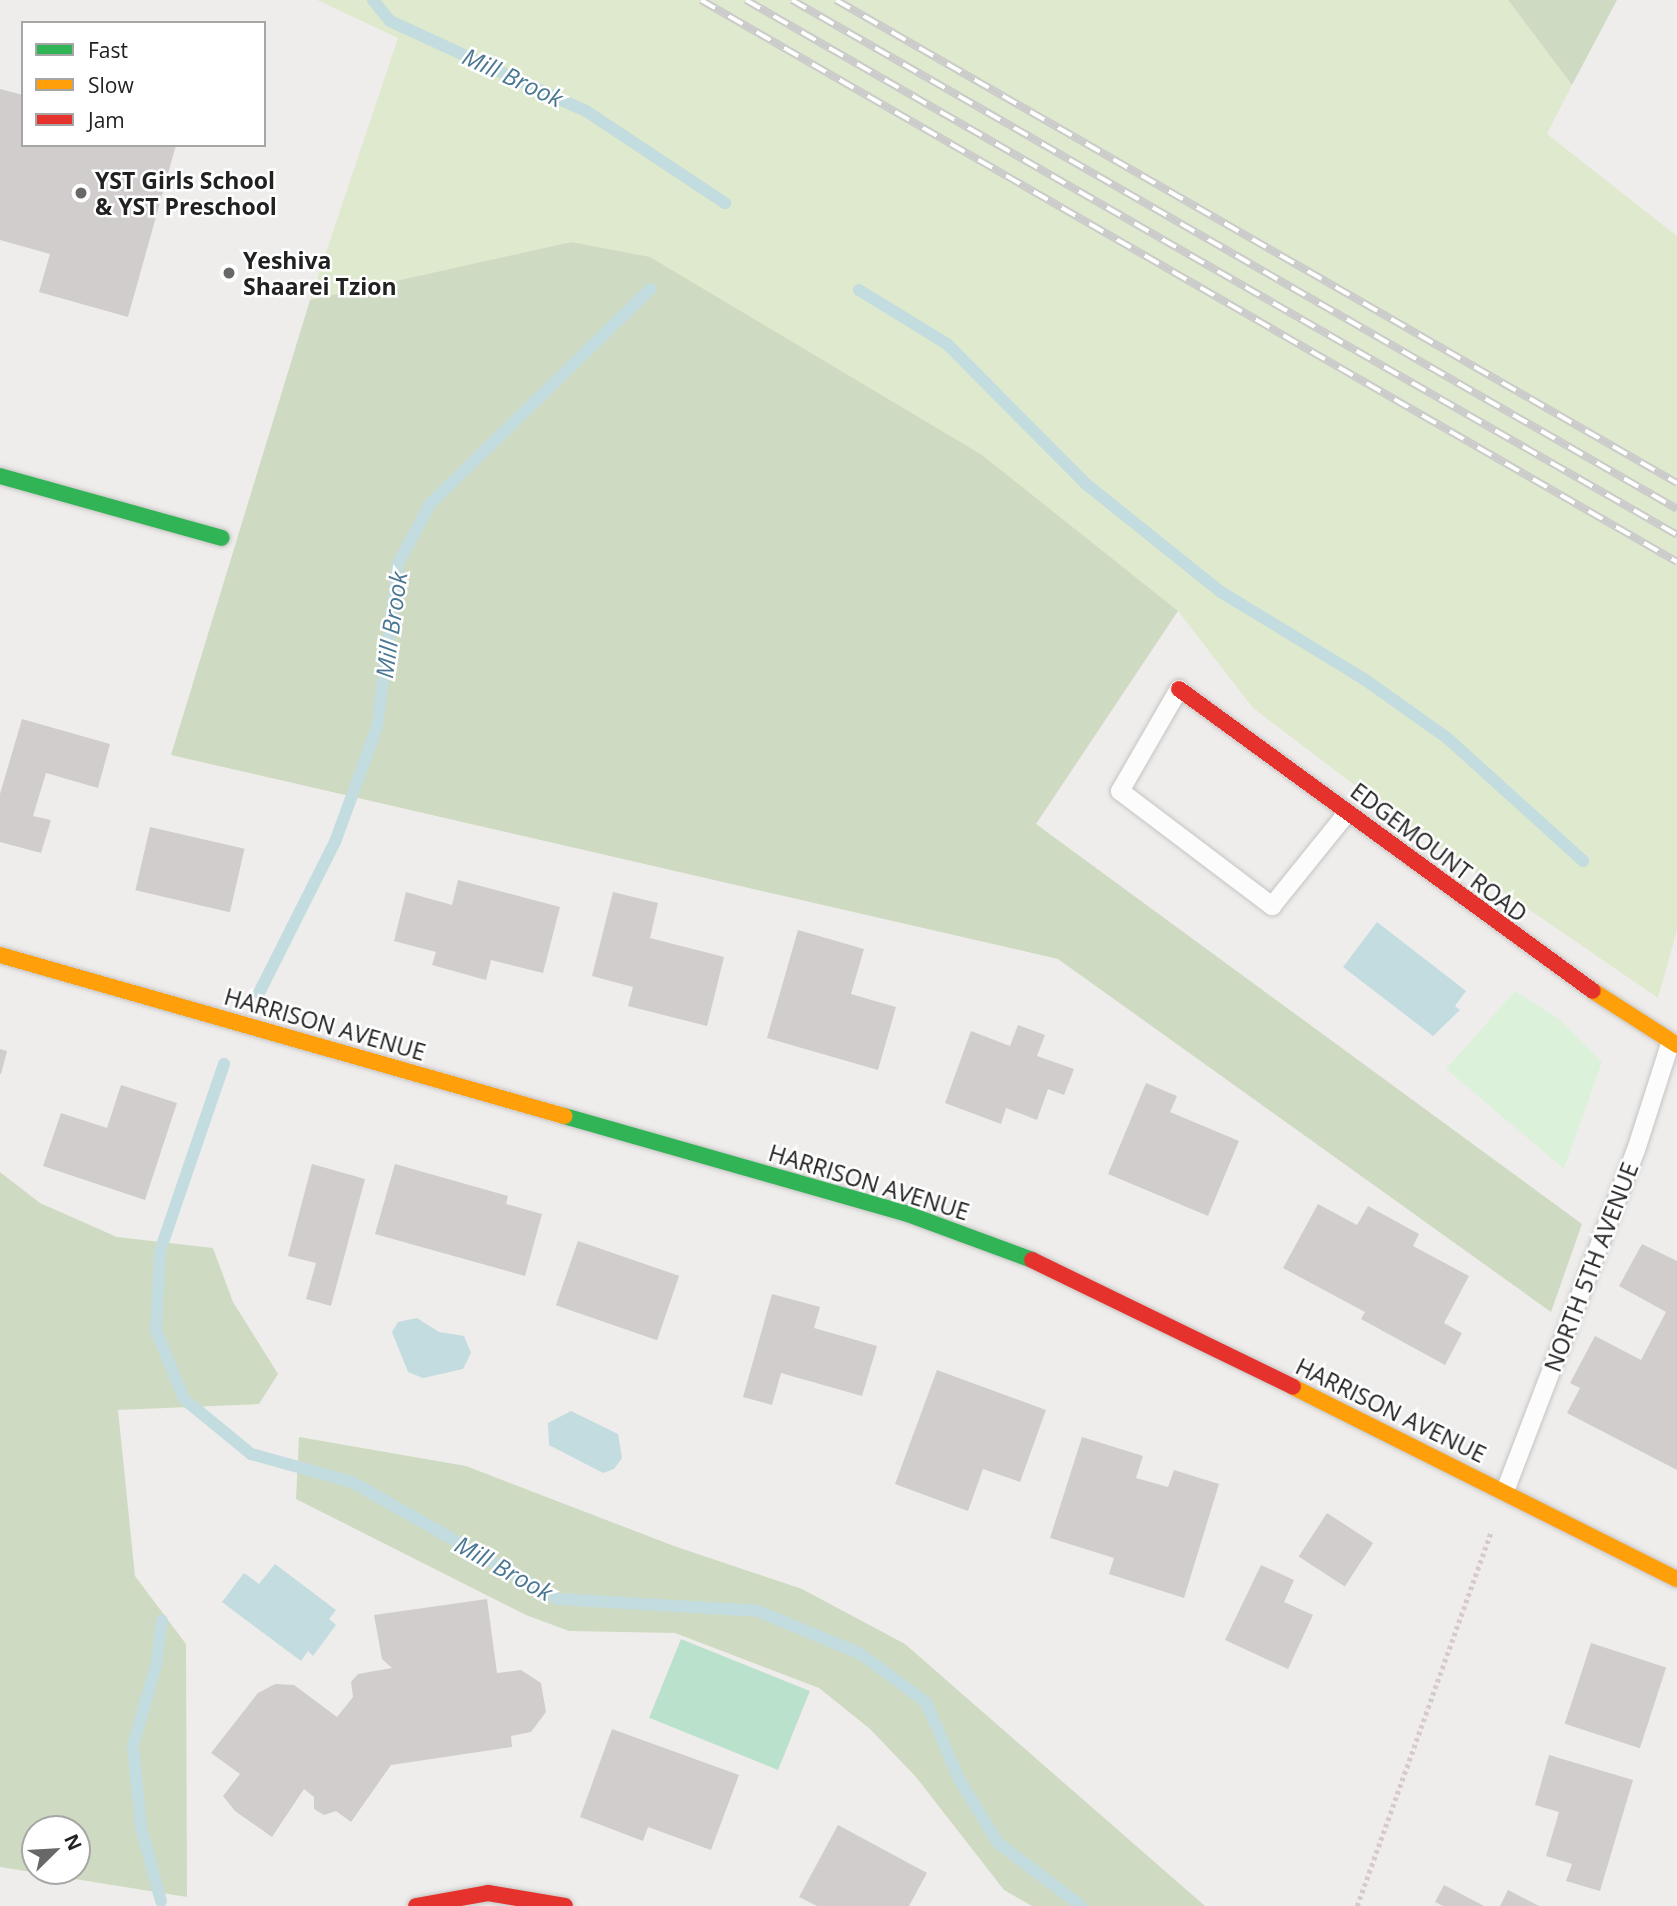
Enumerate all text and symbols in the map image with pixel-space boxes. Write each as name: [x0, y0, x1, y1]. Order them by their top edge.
legend: [21, 21, 266, 147]
text: Fast: [88, 36, 128, 64]
water label: Mill Brook: [458, 41, 568, 113]
text: Slow: [88, 71, 134, 99]
text: Jam: [88, 106, 125, 134]
place label: YST Girls School & YST Preschool: [95, 166, 277, 220]
marker: YST Girls School & YST Preschool: [73, 185, 89, 201]
place label: Yeshiva Shaarei Tzion: [243, 246, 397, 300]
marker: Yeshiva Shaarei Tzion: [221, 265, 237, 281]
water label: Mill Brook: [369, 570, 413, 680]
street label: EDGEMOUNT ROAD: [1345, 777, 1533, 927]
street label: HARRISON AVENUE: [221, 982, 429, 1066]
street label: HARRISON AVENUE: [766, 1138, 972, 1226]
street label: NORTH 5TH AVENUE: [1538, 1159, 1644, 1375]
street label: HARRISON AVENUE: [1291, 1352, 1491, 1468]
water label: Mill Brook: [450, 1529, 558, 1607]
north arrow: [21, 1815, 91, 1885]
text: N: [58, 1830, 88, 1855]

